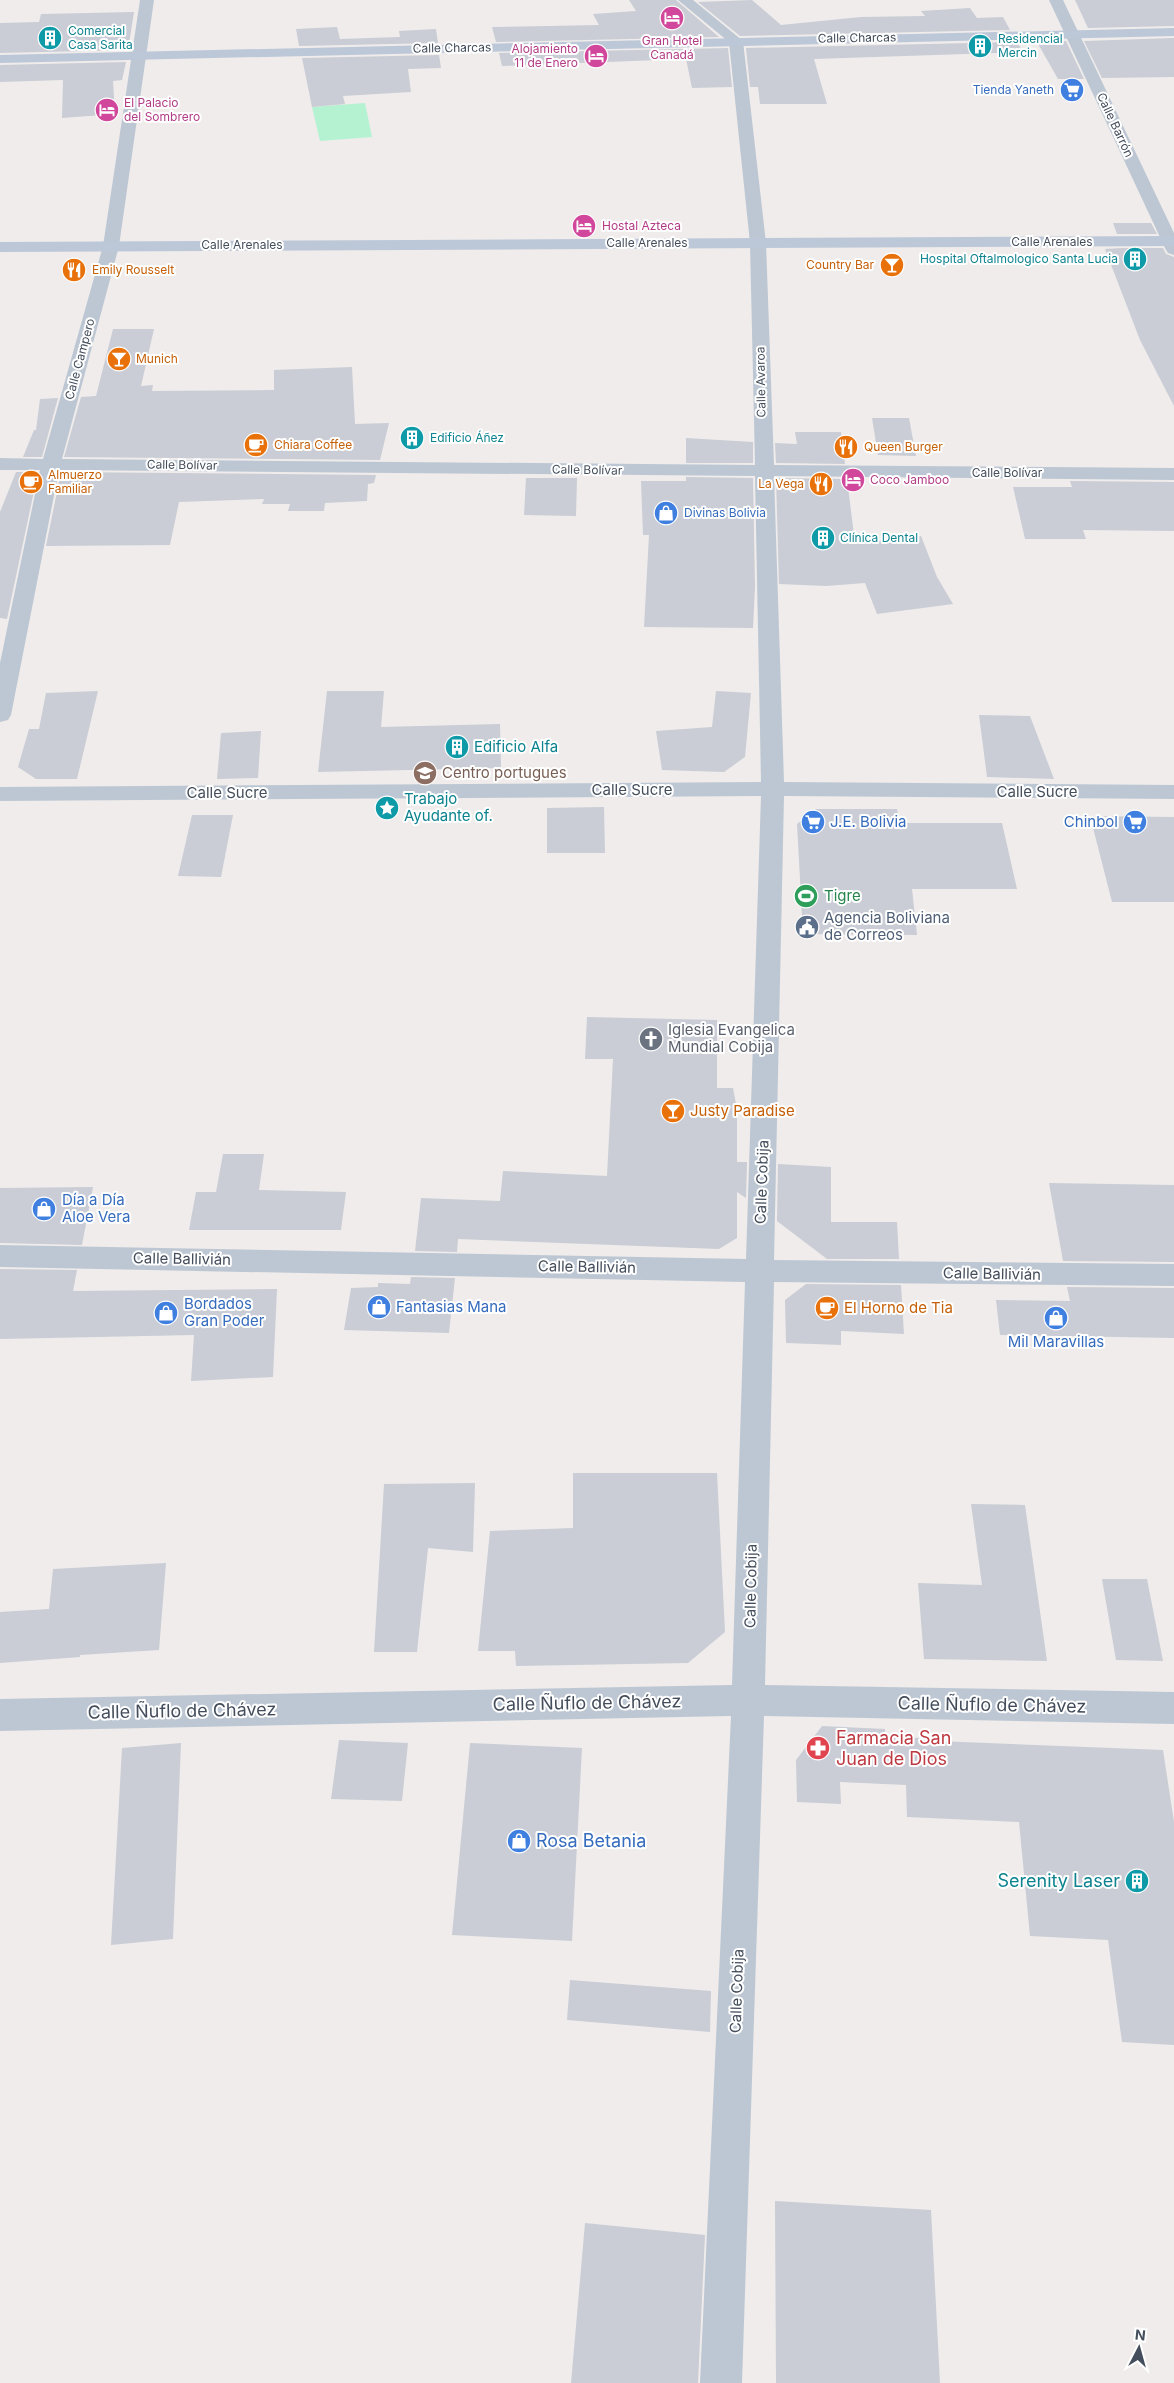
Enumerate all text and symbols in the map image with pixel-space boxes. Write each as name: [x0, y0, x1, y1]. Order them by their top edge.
hotel icon: Gran Hotel Canadá: [659, 5, 685, 31]
place label: Comercial Casa Sarita: [68, 23, 133, 52]
building icon: Comercial Casa Sarita: [37, 25, 63, 51]
street label: Calle Charcas: [818, 29, 896, 46]
place label: Residencial Mercin: [998, 31, 1063, 60]
place label: Gran Hotel Canadá: [642, 33, 702, 62]
building icon: Residencial Mercin: [967, 33, 993, 59]
street label: Calle Charcas: [413, 39, 491, 56]
place label: Alojamiento 11 de Enero: [511, 41, 578, 70]
hotel icon: Alojamiento 11 de Enero: [583, 43, 609, 69]
supermarket icon: Tienda Yaneth: [1059, 77, 1085, 103]
place label: Tienda Yaneth: [973, 82, 1054, 97]
street label: Calle Barrón: [1094, 90, 1137, 159]
place label: El Palacio del Sombrero: [124, 95, 200, 124]
hotel icon: El Palacio del Sombrero: [94, 97, 120, 123]
hotel icon: Hostal Azteca: [571, 213, 597, 239]
place label: Hostal Azteca: [602, 218, 681, 233]
street label: Calle Arenales: [1011, 234, 1093, 249]
street label: Calle Arenales: [606, 235, 688, 250]
street label: Calle Arenales: [201, 237, 283, 252]
building icon: Hospital Oftalmologico Santa Lucia: [1122, 246, 1148, 272]
place label: Hospital Oftalmologico Santa Lucia: [920, 251, 1118, 266]
bar icon: Country Bar: [879, 252, 905, 278]
restaurant icon: Emily Rousselt: [61, 257, 87, 283]
place label: Country Bar: [806, 257, 874, 272]
place label: Emily Rousselt: [92, 262, 174, 277]
street label: Calle Campero: [61, 317, 98, 401]
bar icon: Munich: [106, 346, 132, 372]
street label: Calle Avaroa: [752, 346, 769, 418]
place label: Munich: [136, 351, 178, 366]
building icon: Edificio Áñez: [399, 425, 425, 451]
place label: Edificio Áñez: [430, 430, 504, 445]
cafe icon: Chiara Coffee: [243, 432, 269, 458]
restaurant icon: Queen Burger: [833, 434, 859, 460]
place label: Chiara Coffee: [274, 437, 352, 452]
place label: Queen Burger: [864, 439, 943, 454]
street label: Calle Bolívar: [147, 456, 218, 473]
street label: Calle Bolívar: [552, 461, 623, 478]
street label: Calle Bolívar: [972, 465, 1043, 480]
place label: Almuerzo Familiar: [48, 467, 102, 496]
hotel icon: Coco Jamboo: [840, 467, 866, 493]
cafe icon: Almuerzo Familiar: [18, 469, 44, 495]
restaurant icon: La Vega: [808, 471, 834, 497]
place label: Coco Jamboo: [870, 472, 949, 487]
place label: La Vega: [758, 476, 804, 491]
shop icon: Divinas Bolivia: [653, 500, 679, 526]
place label: Divinas Bolivia: [684, 505, 766, 520]
building icon: Clínica Dental: [810, 525, 836, 551]
place label: Clínica Dental: [840, 530, 918, 545]
building icon: Edificio Alfa: [444, 734, 470, 760]
place label: Edificio Alfa: [474, 737, 558, 756]
school or university icon: Centro portugues: [412, 760, 438, 786]
place label: Centro portugues: [442, 763, 567, 782]
street label: Calle Sucre: [592, 780, 672, 799]
street label: Calle Sucre: [997, 782, 1077, 801]
street label: Calle Sucre: [187, 783, 267, 802]
place label: Trabajo Ayudante of.: [404, 789, 493, 825]
place icon: Trabajo Ayudante of.: [374, 795, 400, 821]
supermarket icon: J.E. Bolivia: [800, 809, 826, 835]
supermarket icon: Chinbol: [1122, 809, 1148, 835]
place label: J.E. Bolivia: [830, 812, 907, 831]
place label: Chinbol: [1064, 812, 1118, 831]
sports icon: Tigre: [793, 883, 819, 909]
place label: Tigre: [824, 886, 861, 905]
place label: Agencia Boliviana de Correos: [824, 908, 950, 944]
public building icon: Agencia Boliviana de Correos: [794, 914, 820, 940]
place label: Iglesia Evangelica Mundial Cobija: [668, 1020, 795, 1056]
church icon: Iglesia Evangelica Mundial Cobija: [638, 1026, 664, 1052]
bar icon: Justy Paradise: [660, 1098, 686, 1124]
place label: Justy Paradise: [690, 1101, 795, 1120]
street label: Calle Cobija: [751, 1139, 772, 1225]
place label: Día a Día Aloe Vera: [62, 1190, 130, 1226]
shop icon: Día a Día Aloe Vera: [31, 1196, 57, 1222]
street label: Calle Ballivián: [133, 1248, 231, 1269]
street label: Calle Ballivián: [538, 1256, 636, 1277]
street label: Calle Ballivián: [943, 1263, 1041, 1284]
place label: Bordados Gran Poder: [184, 1294, 265, 1330]
shop icon: Fantasias Mana: [366, 1294, 392, 1320]
cafe icon: El Horno de Tia: [814, 1295, 840, 1321]
place label: Fantasias Mana: [396, 1297, 507, 1316]
place label: El Horno de Tia: [844, 1298, 953, 1317]
shop icon: Bordados Gran Poder: [153, 1300, 179, 1326]
shop icon: Mil Maravillas: [1043, 1305, 1069, 1331]
place label: Mil Maravillas: [1008, 1332, 1104, 1351]
street label: Calle Cobija: [740, 1544, 761, 1628]
street label: Calle Ñuflo de Chávez: [492, 1689, 682, 1715]
street label: Calle Ñuflo de Chávez: [897, 1691, 1087, 1717]
street label: Calle Ñuflo de Chávez: [87, 1697, 277, 1723]
place label: Farmacia San Juan de Dios: [836, 1727, 951, 1769]
pharmacy icon: Farmacia San Juan de Dios: [805, 1735, 831, 1761]
shop icon: Rosa Betania: [506, 1828, 532, 1854]
place label: Rosa Betania: [536, 1830, 646, 1851]
building icon: Serenity Laser: [1124, 1868, 1150, 1894]
place label: Serenity Laser: [998, 1870, 1120, 1891]
street label: Calle Cobija: [726, 1948, 747, 2034]
north arrow: [1114, 2323, 1164, 2373]
text: N: [1134, 2326, 1147, 2344]

